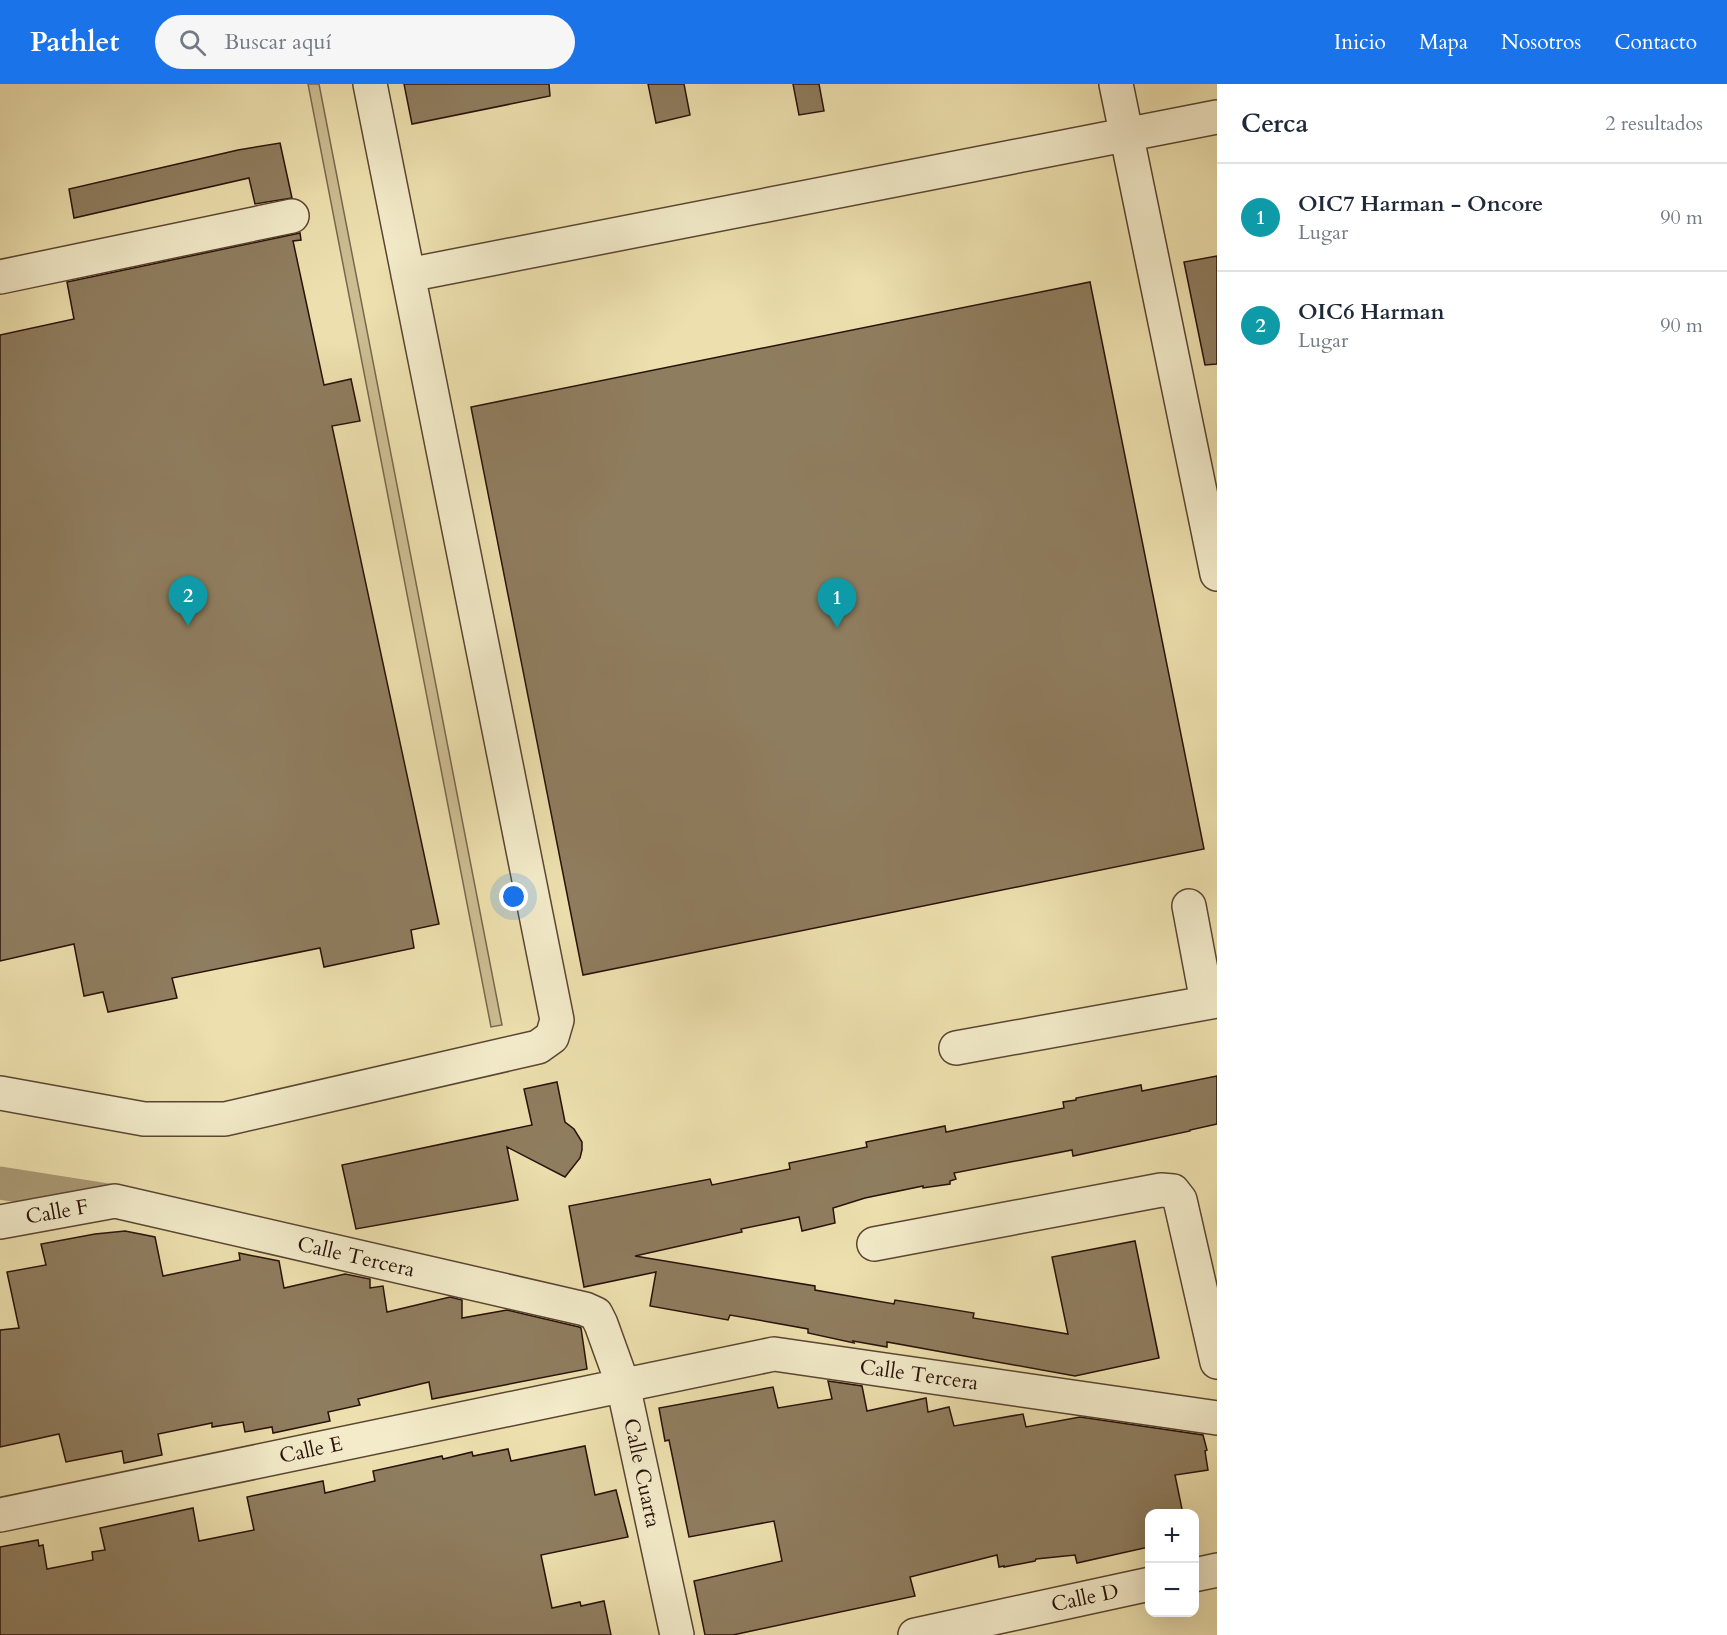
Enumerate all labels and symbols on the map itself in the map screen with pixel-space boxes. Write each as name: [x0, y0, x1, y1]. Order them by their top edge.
pin: 2: [168, 576, 207, 626]
pin: 1: [818, 578, 856, 628]
your location: [499, 882, 528, 911]
street label: Calle F: [23, 1192, 91, 1232]
street label: Calle Tercera: [295, 1229, 417, 1285]
street label: Calle Tercera: [858, 1352, 980, 1398]
street label: Calle Cuarta: [616, 1416, 668, 1530]
street label: Calle E: [277, 1429, 345, 1471]
street label: Calle D: [1049, 1577, 1121, 1619]

